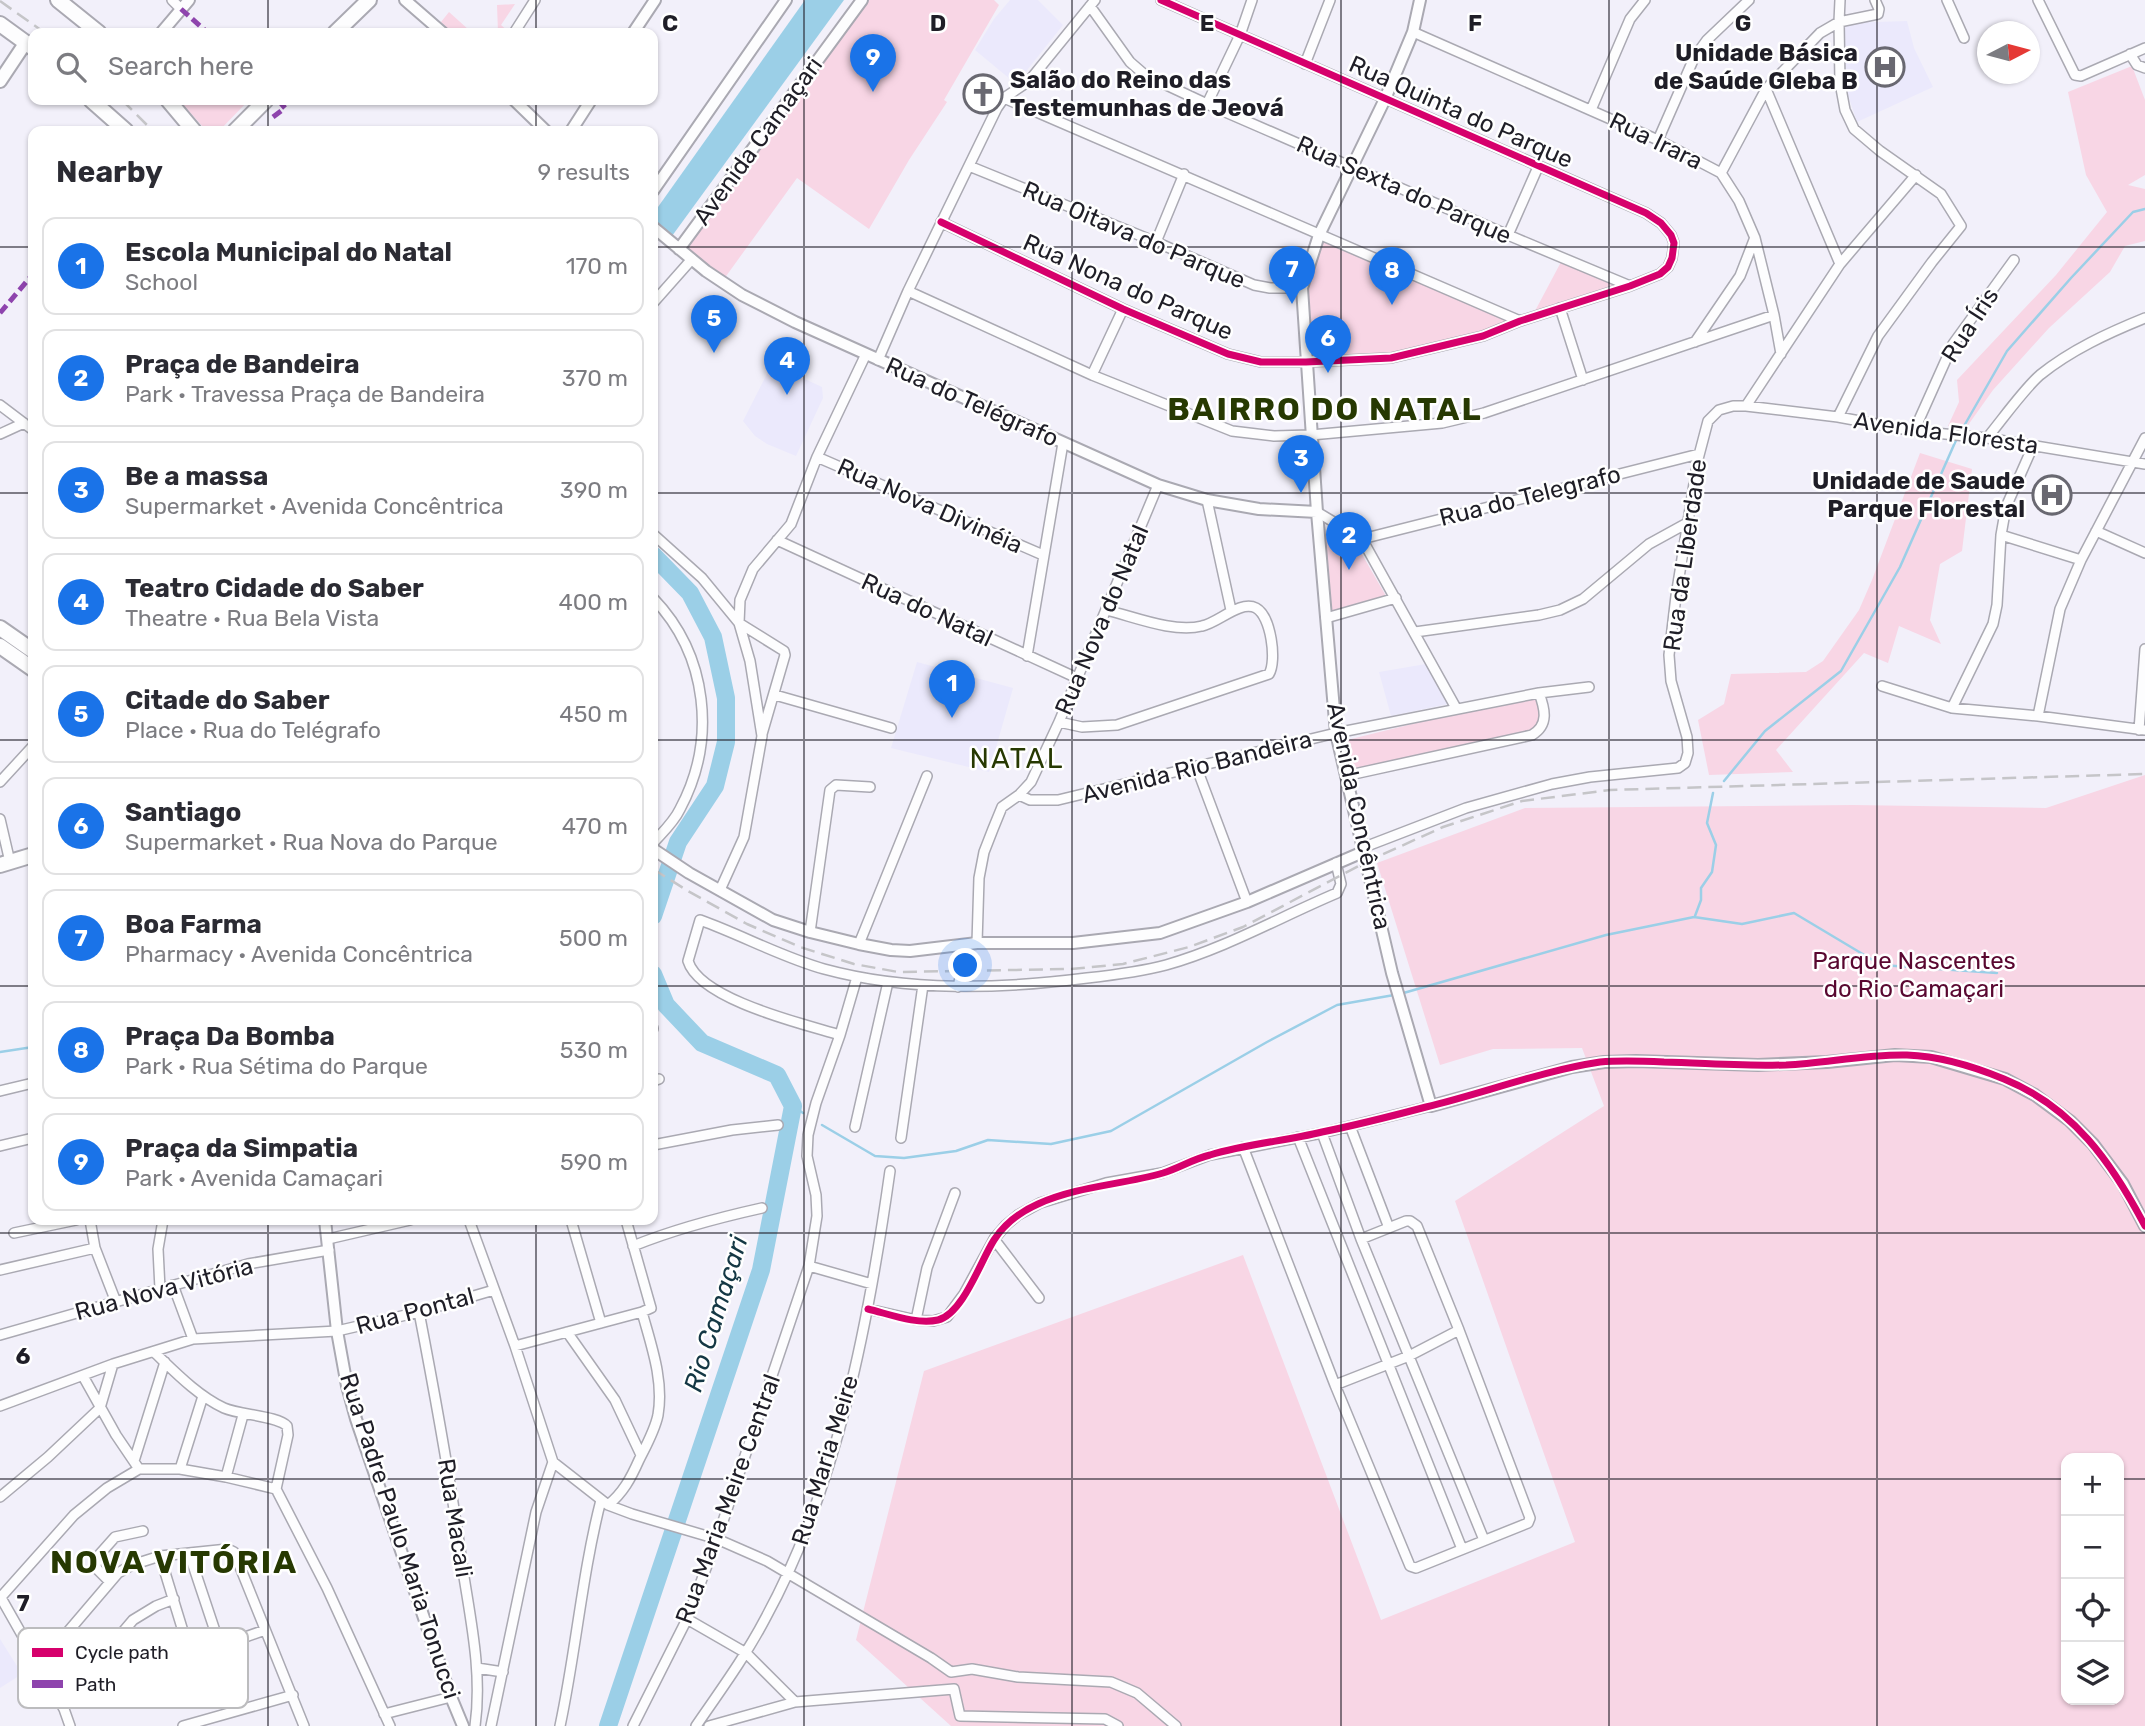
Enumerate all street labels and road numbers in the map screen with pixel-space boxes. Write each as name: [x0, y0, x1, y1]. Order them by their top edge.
street label: Rua Quinta do Parque: [1345, 50, 1577, 174]
street label: Avenida Camaçari: [688, 52, 828, 230]
street label: Rua Irara: [1605, 106, 1707, 176]
street label: Rua Sexta do Parque: [1292, 130, 1516, 250]
street label: Rua Oitava do Parque: [1018, 175, 1250, 295]
street label: Rua Nona do Parque: [1019, 228, 1237, 346]
street label: Rua Íris: [1936, 283, 2004, 367]
street label: Rua do Telégrafo: [881, 351, 1063, 453]
street label: Avenida Floresta: [1852, 406, 2040, 460]
street label: Rua Nova Divinéia: [833, 453, 1027, 559]
street label: Rua da Liberdade: [1658, 457, 1712, 653]
street label: Rua do Telegrafo: [1436, 460, 1624, 532]
street label: Rua Nova do Natal: [1049, 521, 1155, 719]
street label: Rua do Natal: [857, 567, 997, 653]
street label: Avenida Concêntrica: [1321, 700, 1397, 932]
street label: Avenida Rio Bandeira: [1079, 725, 1315, 809]
street label: Rua Nova Vitória: [72, 1252, 256, 1326]
street label: Rua Pontal: [353, 1282, 477, 1340]
street label: Rua Padre Paulo Maria Tonucci: [334, 1370, 466, 1702]
street label: Rua Maria Meire Central: [670, 1370, 786, 1628]
street label: Rua Maria Meire: [786, 1372, 864, 1548]
street label: Rua Macali: [432, 1457, 478, 1579]

